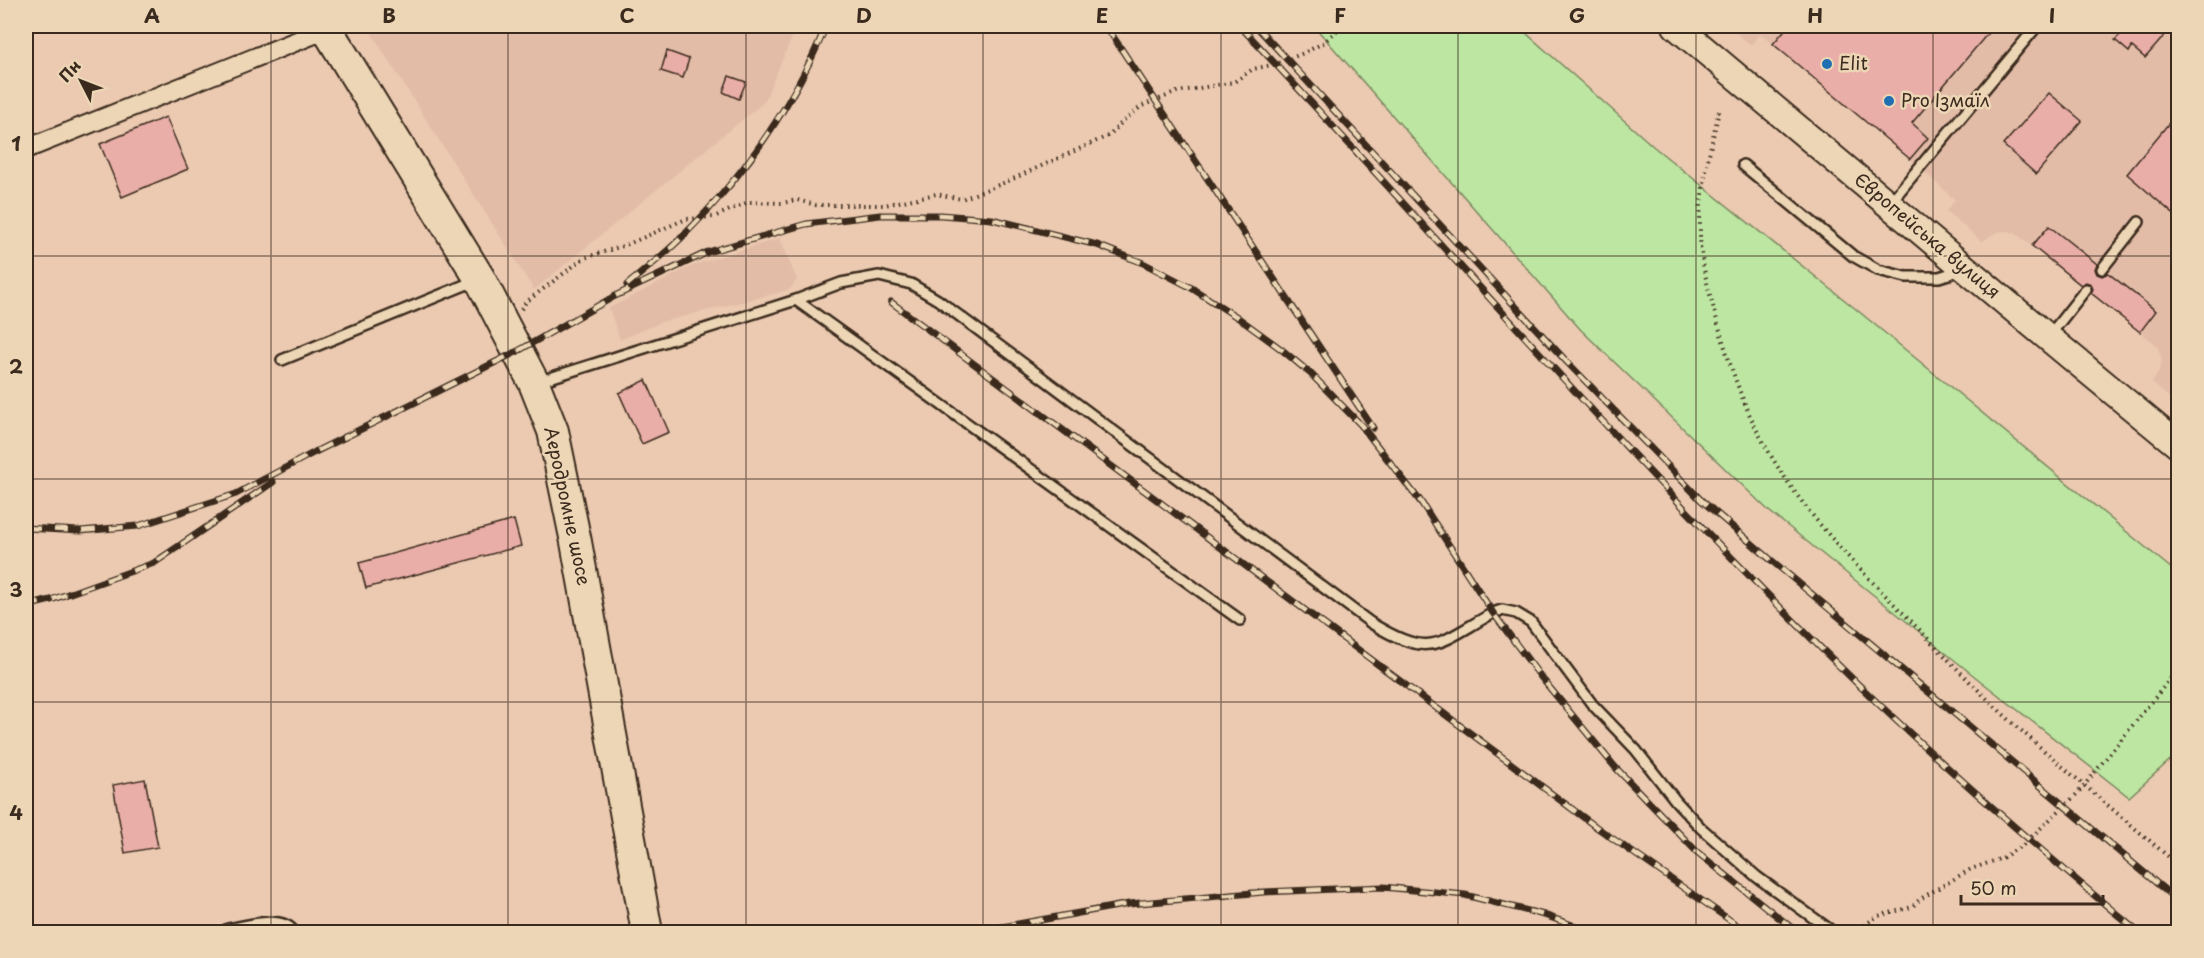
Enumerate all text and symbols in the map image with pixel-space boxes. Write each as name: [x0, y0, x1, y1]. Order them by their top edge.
text: A: [144, 0, 160, 30]
text: B: [382, 0, 396, 30]
text: C: [619, 0, 635, 30]
text: D: [856, 0, 872, 30]
text: E: [1096, 0, 1108, 30]
text: F: [1334, 0, 1346, 30]
text: G: [1569, 0, 1585, 30]
text: H: [1807, 0, 1823, 30]
text: I: [2049, 0, 2055, 30]
place label: Elit: [1839, 49, 1868, 76]
north arrow: [51, 51, 111, 111]
text: Пн: [52, 54, 86, 87]
marker: Elit: [1820, 57, 1834, 71]
place label: Pro Ізмаїл: [1901, 86, 1990, 113]
marker: Pro Ізмаїл: [1882, 94, 1896, 108]
text: 1: [11, 128, 21, 158]
street label: Європейська вулиця: [1849, 165, 2007, 304]
text: 2: [9, 351, 23, 381]
street label: Аеродромне шосе: [538, 424, 599, 588]
text: 3: [9, 574, 23, 604]
text: 4: [9, 797, 23, 827]
scale bar: [1961, 868, 2104, 906]
text: 50 m: [1970, 874, 2017, 901]

